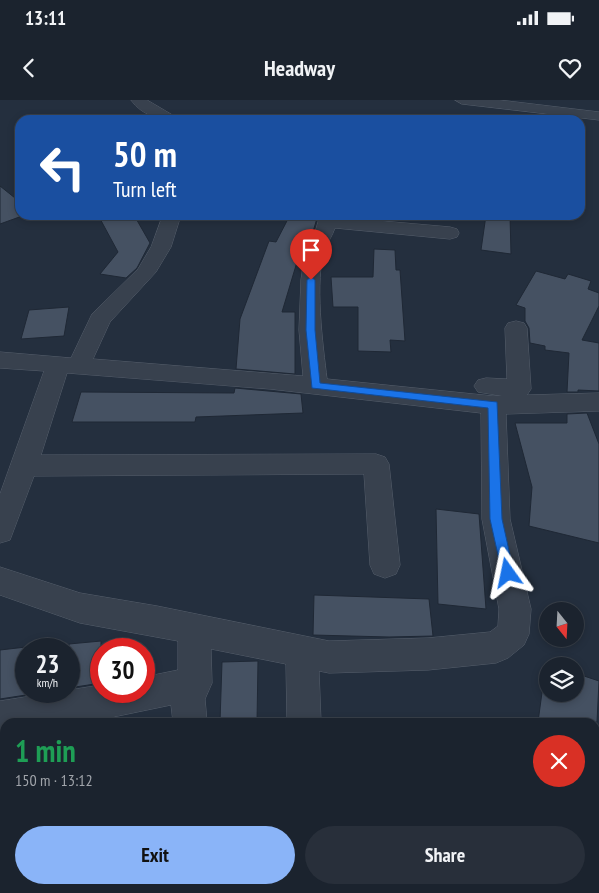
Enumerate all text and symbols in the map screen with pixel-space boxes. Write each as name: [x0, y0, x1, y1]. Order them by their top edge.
text: 13:11: [25, 6, 66, 30]
icon: back: [15, 54, 43, 82]
text: Headway: [264, 54, 335, 82]
icon: heart: [556, 54, 584, 82]
text: 50 m: [113, 131, 177, 177]
icon: left: [30, 135, 95, 200]
text: Turn left: [113, 175, 177, 203]
pin: [290, 229, 332, 280]
icon: arrive: [297, 236, 325, 264]
position arrow: [481, 546, 533, 598]
north arrow: [539, 602, 584, 648]
map controls: [539, 602, 584, 702]
speed limit sign: 30: [90, 638, 155, 703]
text: 23: [36, 648, 59, 680]
button: layers: [539, 657, 584, 702]
text: km/h: [37, 675, 58, 690]
text: 1 min: [15, 731, 76, 770]
button: close: [533, 735, 585, 787]
text: 150 m · 13:12: [15, 770, 93, 790]
button: Exit: [15, 826, 295, 884]
button: Share: [305, 826, 585, 884]

